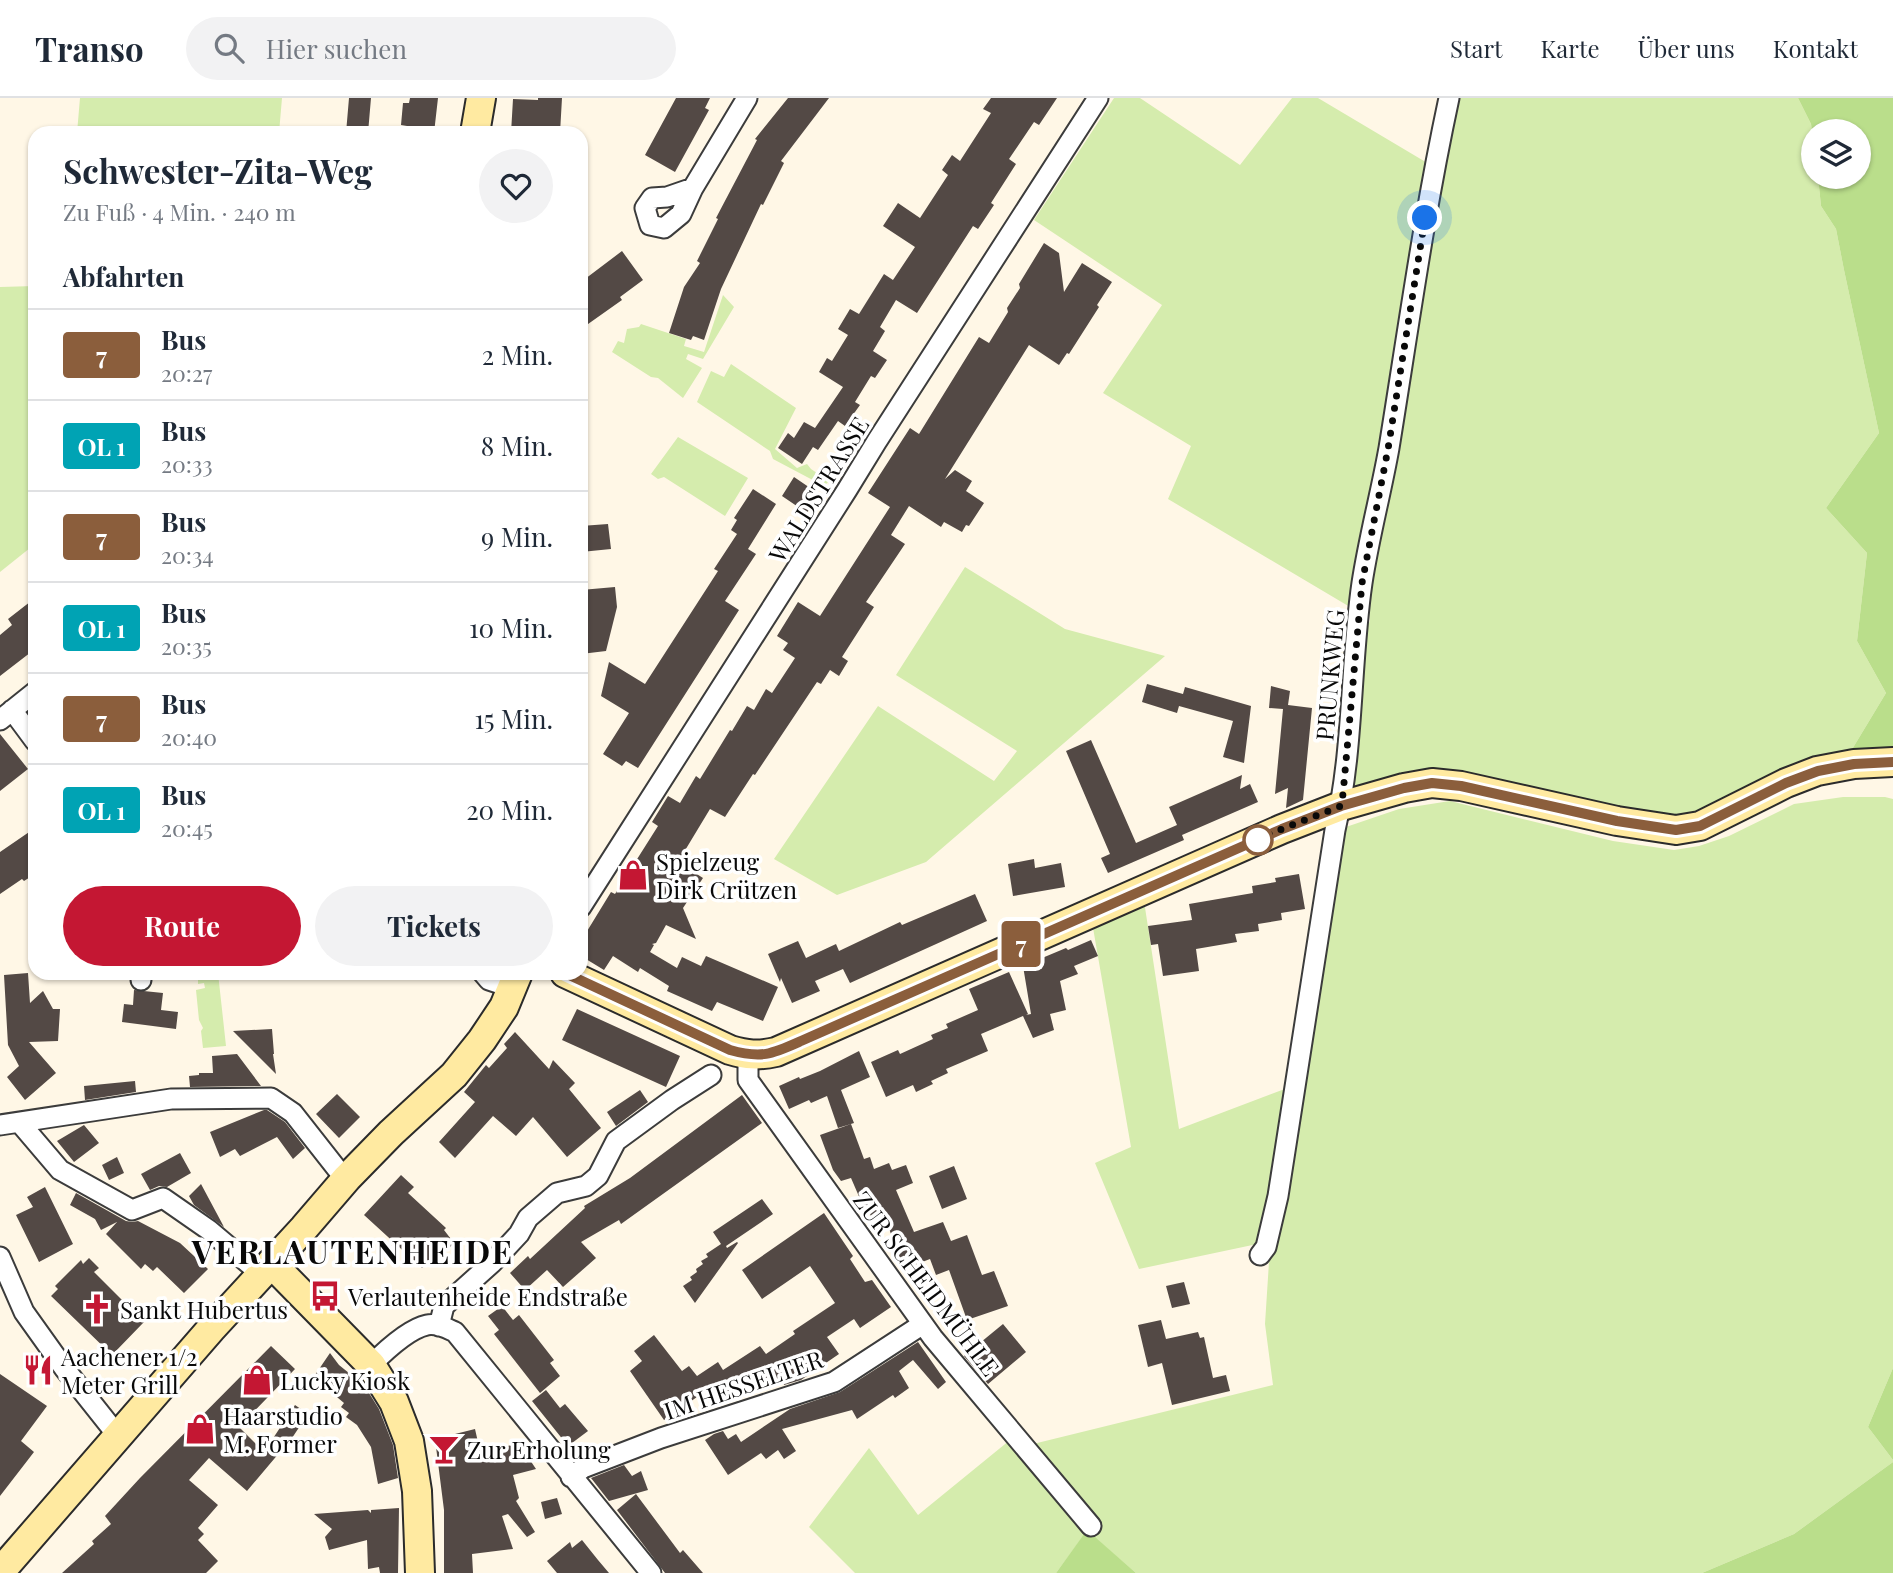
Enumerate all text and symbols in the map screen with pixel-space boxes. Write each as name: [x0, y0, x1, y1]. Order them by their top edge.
search box: [186, 17, 676, 80]
text: Transo: [35, 26, 144, 70]
icon: search: [210, 29, 248, 67]
text: Hier suchen: [266, 31, 407, 66]
text: Start: [1450, 32, 1503, 64]
text: Karte: [1541, 32, 1600, 64]
text: Über uns: [1638, 32, 1735, 64]
text: Kontakt: [1773, 32, 1858, 64]
map controls: [1801, 119, 1871, 189]
button: layers: [1801, 119, 1871, 189]
text: Schwester-Zita-Weg: [63, 148, 373, 192]
button: heart: [479, 149, 553, 223]
text: Zu Fuß · 4 Min. · 240 m: [63, 196, 296, 227]
your location: [1407, 200, 1442, 235]
text: Abfahrten: [63, 259, 184, 294]
text: Bus: [161, 322, 206, 357]
text: 2 Min.: [482, 337, 553, 372]
text: 7: [96, 339, 107, 371]
text: 20:27: [161, 357, 212, 388]
street label: WALDSTRASSE: [760, 410, 875, 569]
text: Bus: [161, 413, 206, 448]
text: 8 Min.: [481, 428, 553, 463]
text: OL 1: [78, 430, 125, 462]
text: 20:33: [161, 448, 213, 479]
text: Bus: [161, 504, 206, 539]
text: 9 Min.: [481, 519, 553, 554]
text: 7: [96, 521, 107, 553]
text: 20:34: [161, 539, 214, 570]
text: Bus: [161, 595, 206, 630]
street label: PRUNKWEG: [1307, 608, 1351, 742]
text: 10 Min.: [469, 610, 553, 645]
text: OL 1: [78, 612, 125, 644]
text: 20:35: [161, 630, 212, 661]
text: Bus: [161, 686, 206, 721]
text: 15 Min.: [474, 701, 553, 736]
text: 7: [96, 703, 107, 735]
text: 20:40: [161, 721, 217, 752]
text: Bus: [161, 777, 206, 812]
text: 20 Min.: [466, 792, 553, 827]
text: OL 1: [78, 794, 125, 826]
text: 20:45: [161, 812, 213, 843]
unlabelled marker: [1243, 825, 1273, 855]
place label: Spielzeug Dirk Crützen: [656, 845, 797, 905]
shop icon: Spielzeug Dirk Crützen: [616, 858, 650, 892]
button: Route: [63, 886, 301, 966]
button: Tickets: [315, 886, 553, 966]
line badge: 7: [998, 921, 1044, 967]
text: 7: [1016, 928, 1026, 960]
street label: ZUR SCHEIDMÜHLE: [847, 1184, 1007, 1382]
district label: VERLAUTENHEIDE: [191, 1229, 514, 1272]
bus stop icon: Verlautenheide Endstraße: [308, 1279, 342, 1313]
place label: Verlautenheide Endstraße: [347, 1280, 628, 1312]
church icon: Sankt Hubertus: [80, 1292, 114, 1326]
place label: Sankt Hubertus: [120, 1293, 288, 1325]
place label: Aachener 1/2 Meter Grill: [60, 1340, 198, 1400]
street label: IM HESSELTER: [659, 1342, 827, 1426]
restaurant icon: Aachener 1/2 Meter Grill: [21, 1353, 55, 1387]
shop icon: Lucky Kiosk: [240, 1363, 274, 1397]
place label: Lucky Kiosk: [280, 1364, 411, 1396]
place label: Haarstudio M. Former: [223, 1399, 343, 1459]
shop icon: Haarstudio M. Former: [183, 1412, 217, 1446]
bar icon: Zur Erholung: [427, 1432, 461, 1466]
place label: Zur Erholung: [467, 1433, 611, 1465]

